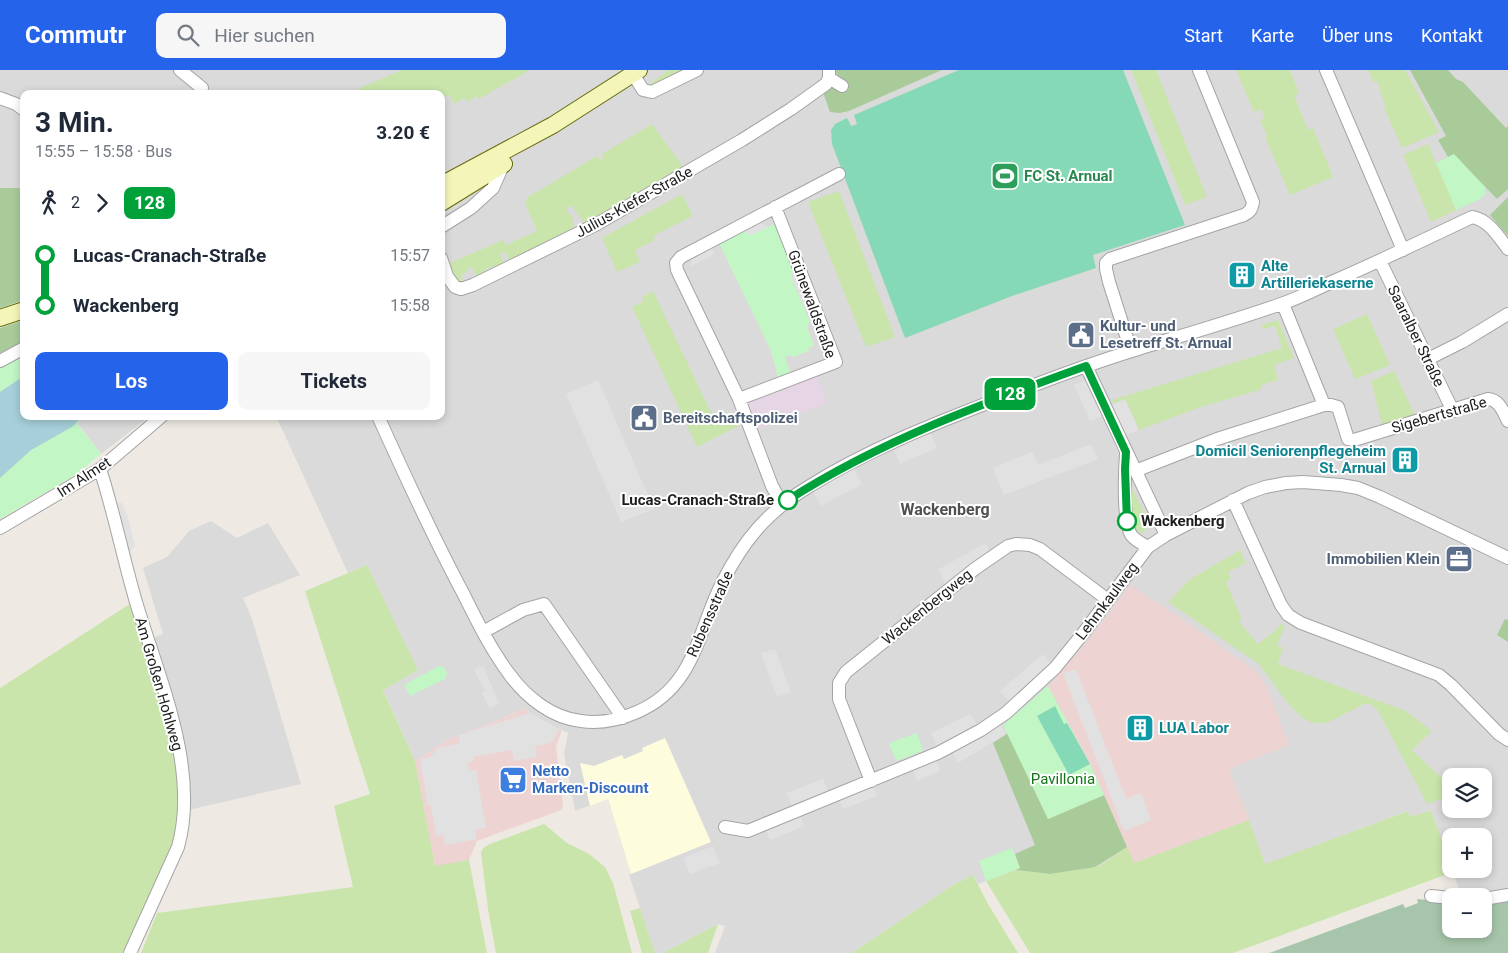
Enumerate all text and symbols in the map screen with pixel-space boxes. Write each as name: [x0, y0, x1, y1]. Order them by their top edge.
search box: [156, 13, 506, 58]
text: Commutr: [25, 21, 126, 49]
icon: search: [174, 21, 202, 49]
text: Hier suchen: [214, 24, 315, 47]
text: Start: [1184, 25, 1223, 46]
text: Karte: [1251, 25, 1294, 46]
text: Über uns: [1322, 25, 1393, 46]
text: Kontakt: [1421, 25, 1483, 46]
text: 3 Min.: [35, 106, 114, 139]
text: 3.20 €: [376, 121, 430, 144]
text: 15:55 – 15:58 · Bus: [35, 142, 172, 161]
sports icon: FC St. Arnual: [990, 161, 1020, 191]
street label: Julius-Kiefer-Straße: [572, 162, 696, 242]
place label: FC St. Arnual: [1024, 167, 1113, 185]
icon: walk: [35, 189, 63, 217]
icon: forward: [88, 189, 116, 217]
text: 128: [134, 192, 165, 213]
text: 2: [71, 193, 80, 212]
text: Lucas-Cranach-Straße: [73, 244, 266, 267]
text: 15:57: [390, 246, 430, 265]
street label: Grünewaldstraße: [784, 247, 840, 361]
place label: Alte Artilleriekaserne: [1261, 257, 1373, 292]
building icon: Alte Artilleriekaserne: [1227, 260, 1257, 290]
street label: Saaralber Straße: [1384, 282, 1448, 390]
text: Wackenberg: [73, 294, 179, 317]
text: 15:58: [390, 296, 430, 315]
place label: Kultur- und Lesetreff St. Arnual: [1100, 317, 1232, 352]
public building icon: Kultur- und Lesetreff St. Arnual: [1066, 320, 1096, 350]
button: Los: [35, 352, 228, 410]
button: Tickets: [238, 352, 430, 410]
line badge: 128: [981, 378, 1039, 410]
text: 128: [995, 383, 1025, 404]
street label: Sigebertstraße: [1389, 393, 1489, 437]
public building icon: Bereitschaftspolizei: [629, 403, 659, 433]
place label: Bereitschaftspolizei: [663, 409, 798, 427]
place label: Domicil Seniorenpflegeheim St. Arnual: [1195, 442, 1386, 477]
building icon: Domicil Seniorenpflegeheim St. Arnual: [1390, 445, 1420, 475]
street label: Im Almet: [54, 453, 114, 501]
marker: Lucas-Cranach-Straße: [778, 490, 798, 510]
place label: Lucas-Cranach-Straße: [621, 491, 774, 509]
district label: Wackenberg: [900, 500, 990, 519]
marker: Wackenberg: [1117, 511, 1137, 531]
place label: Wackenberg: [1141, 512, 1225, 530]
office icon: Immobilien Klein: [1444, 544, 1474, 574]
place label: Immobilien Klein: [1327, 550, 1440, 568]
street label: Lehmkaulweg: [1072, 559, 1142, 643]
street label: Wackenbergweg: [879, 565, 975, 649]
street label: Rubensstraße: [683, 568, 737, 660]
street label: Am Großen Hohlweg: [131, 615, 187, 753]
building icon: LUA Labor: [1125, 713, 1155, 743]
place label: LUA Labor: [1159, 719, 1229, 737]
place label: Netto Marken-Discount: [532, 762, 649, 797]
supermarket icon: Netto Marken-Discount: [498, 765, 528, 795]
map controls: [1442, 768, 1492, 938]
button: layers: [1442, 768, 1492, 818]
park label: Pavillonia: [1031, 770, 1095, 788]
button: +: [1442, 828, 1492, 878]
button: −: [1442, 888, 1492, 938]

